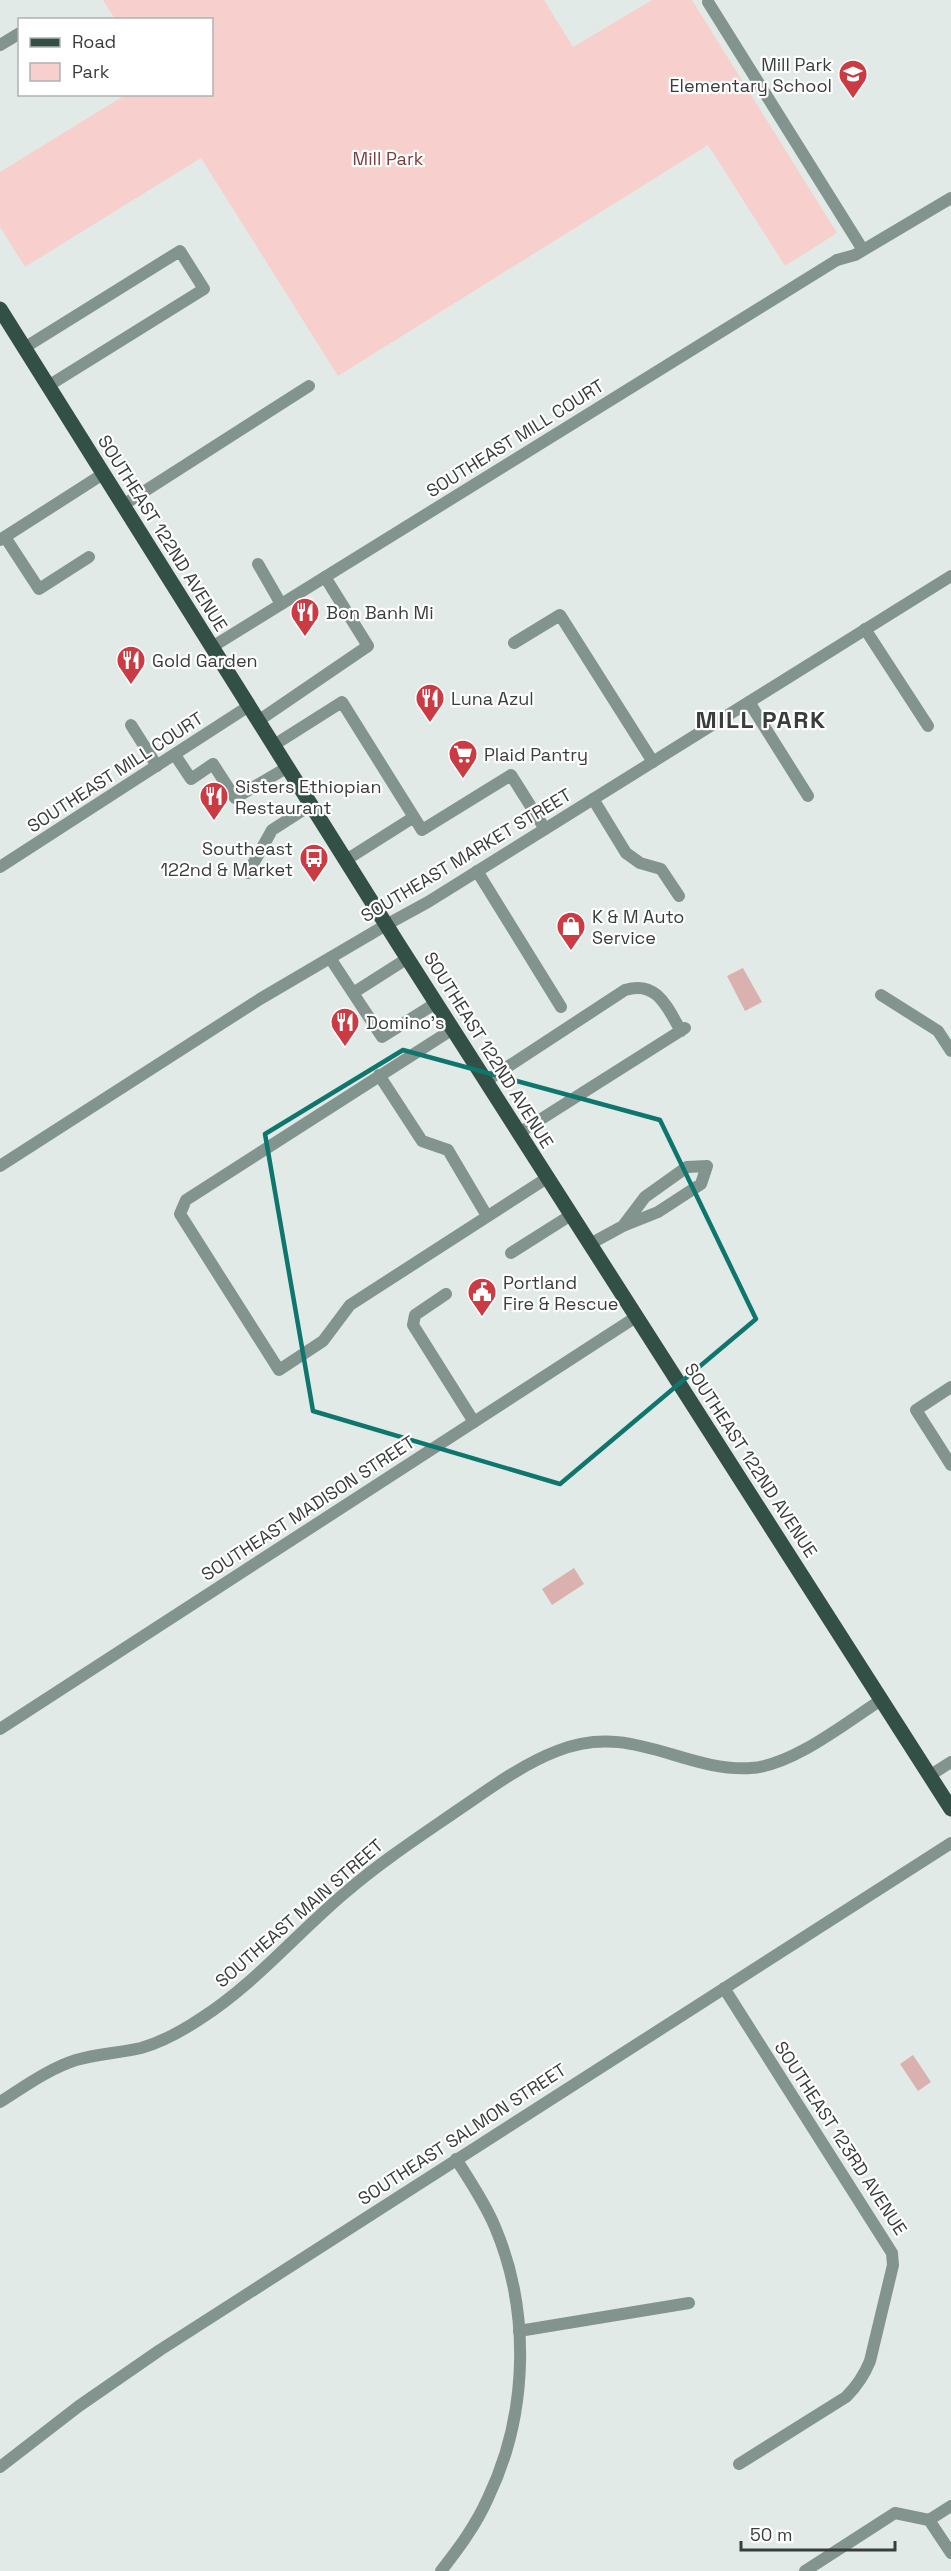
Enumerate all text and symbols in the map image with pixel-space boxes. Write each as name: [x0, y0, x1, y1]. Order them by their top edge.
legend: [18, 18, 213, 96]
text: Road: [72, 30, 116, 53]
place label: Mill Park Elementary School: [669, 53, 832, 97]
school or university icon: Mill Park Elementary School: [837, 58, 869, 100]
text: Park: [72, 60, 110, 83]
park label: Mill Park: [353, 147, 424, 170]
street label: SOUTHEAST MILL COURT: [422, 374, 608, 502]
street label: SOUTHEAST 122ND AVENUE: [93, 430, 233, 636]
restaurant icon: Bon Banh Mi: [289, 596, 321, 638]
place label: Bon Banh Mi: [326, 601, 434, 624]
restaurant icon: Gold Garden: [115, 644, 147, 686]
place label: Gold Garden: [152, 649, 258, 672]
restaurant icon: Luna Azul: [414, 682, 446, 724]
place label: Luna Azul: [451, 687, 534, 710]
district label: MILL PARK: [695, 704, 827, 735]
street label: SOUTHEAST MILL COURT: [23, 706, 208, 838]
supermarket icon: Plaid Pantry: [447, 738, 479, 780]
place label: Plaid Pantry: [484, 743, 588, 766]
place label: Sisters Ethiopian Restaurant: [235, 775, 381, 819]
restaurant icon: Sisters Ethiopian Restaurant: [198, 780, 230, 822]
street label: SOUTHEAST MARKET STREET: [357, 783, 576, 927]
place label: Southeast 122nd & Market: [161, 837, 293, 881]
bus stop icon: Southeast 122nd & Market: [298, 842, 330, 884]
place label: K & M Auto Service: [592, 905, 685, 949]
shop icon: K & M Auto Service: [555, 910, 587, 952]
street label: SOUTHEAST 122ND AVENUE: [419, 947, 559, 1153]
restaurant icon: Domino's: [329, 1006, 361, 1048]
place label: Domino's: [366, 1011, 444, 1034]
place label: Portland Fire & Rescue: [503, 1271, 618, 1315]
public building icon: Portland Fire & Rescue: [466, 1276, 498, 1318]
street label: SOUTHEAST 122ND AVENUE: [679, 1358, 823, 1562]
street label: SOUTHEAST MADISON STREET: [197, 1430, 420, 1586]
street label: SOUTHEAST MAIN STREET: [210, 1833, 388, 1992]
street label: SOUTHEAST 123RD AVENUE: [770, 2037, 912, 2239]
street label: SOUTHEAST SALMON STREET: [354, 2058, 571, 2210]
scale bar: [741, 2514, 896, 2552]
text: 50 m: [750, 2523, 792, 2546]

